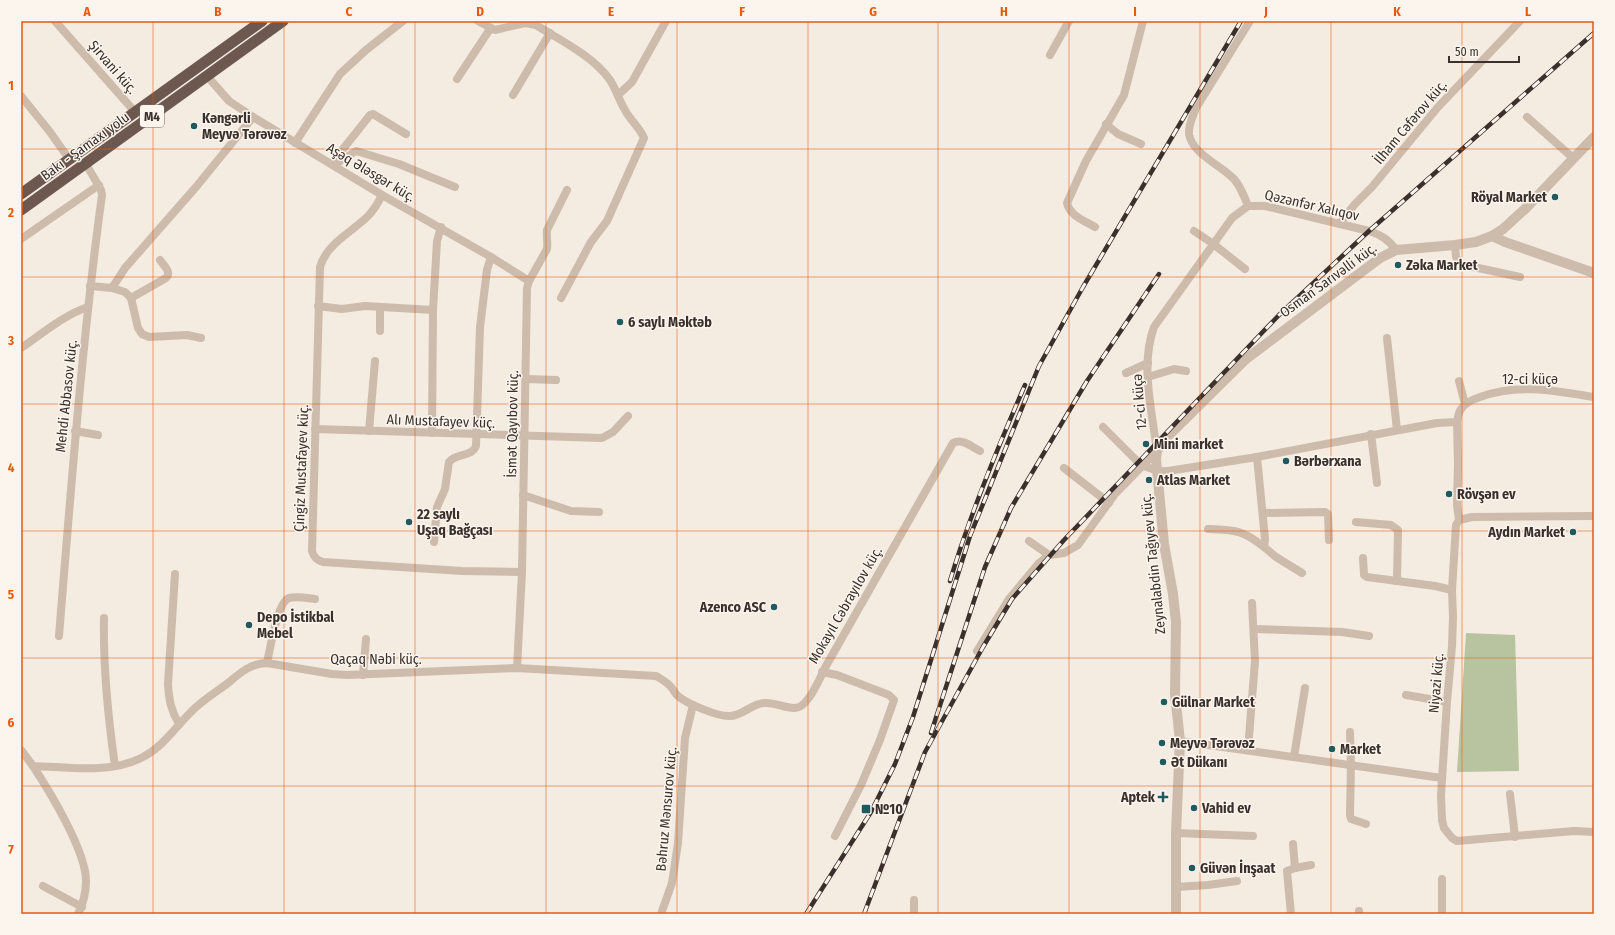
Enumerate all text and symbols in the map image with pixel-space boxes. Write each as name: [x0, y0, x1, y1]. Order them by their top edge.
text: A: [82, 4, 91, 19]
text: B: [214, 4, 222, 19]
text: C: [346, 4, 353, 19]
text: D: [476, 4, 484, 19]
text: E: [608, 4, 614, 19]
text: F: [739, 4, 745, 19]
text: G: [869, 4, 877, 19]
text: H: [1000, 4, 1008, 19]
text: I: [1133, 4, 1137, 19]
text: J: [1263, 4, 1268, 19]
text: K: [1393, 4, 1401, 19]
text: L: [1525, 4, 1531, 19]
street label: Şirvani küç.: [85, 37, 140, 98]
scale bar: [1449, 38, 1519, 64]
text: 50 m: [1455, 45, 1479, 59]
street label: İlham Cəfərov küç.: [1370, 77, 1451, 168]
text: 1: [8, 78, 14, 93]
road number: M4: [140, 105, 164, 127]
street label: Bakı - Şamaxı yolu: [38, 109, 133, 184]
place label: Kəngərli Meyvə Tərəvəz: [202, 110, 287, 143]
marker: Kəngərli Meyvə Tərəvəz: [189, 121, 199, 131]
street label: Aşəq Ələsgər küç.: [323, 139, 418, 206]
street label: Qəzənfər Xalıqov: [1263, 186, 1362, 225]
place label: Röyal Market: [1471, 189, 1548, 206]
marker: Röyal Market: [1550, 192, 1560, 202]
text: 2: [7, 205, 14, 220]
street label: Osman Sarıvəlli küç.: [1277, 240, 1380, 321]
place label: Zəka Market: [1406, 257, 1479, 274]
marker: Zəka Market: [1393, 260, 1403, 270]
place label: 6 saylı Məktəb: [628, 314, 712, 331]
marker: 6 saylı Məktəb: [615, 317, 625, 327]
text: 3: [7, 333, 14, 348]
street label: Mehdi Abbasov küç.: [52, 339, 81, 453]
street label: İsmət Qayıbov küç.: [503, 370, 522, 478]
street label: 12-ci küçə: [1502, 371, 1558, 388]
street label: 12-ci küçə: [1129, 373, 1150, 431]
street label: Çingiz Mustafayev küç.: [291, 404, 312, 532]
street label: Alı Mustafayev küç.: [386, 411, 496, 432]
place label: Mini market: [1154, 436, 1224, 453]
marker: Mini market: [1141, 439, 1151, 449]
place label: Bərbərxana: [1294, 453, 1362, 470]
marker: Bərbərxana: [1281, 456, 1291, 466]
text: 4: [8, 460, 15, 475]
place label: Atlas Market: [1156, 472, 1231, 489]
marker: Atlas Market: [1144, 475, 1154, 485]
place label: Rövşən ev: [1457, 486, 1516, 504]
marker: Rövşən ev: [1444, 489, 1454, 499]
street label: Zeynalabdin Tağıyev küç.: [1138, 493, 1169, 635]
place label: 22 saylı Uşaq Bağçası: [416, 506, 493, 540]
marker: 22 saylı Uşaq Bağçası: [404, 517, 414, 527]
place label: Aydın Market: [1487, 524, 1566, 541]
marker: Aydın Market: [1568, 527, 1578, 537]
street label: Mokayıl Cəbrayılov küç.: [805, 544, 886, 667]
text: 5: [8, 587, 14, 602]
place label: Azenco ASC: [699, 599, 767, 616]
marker: Azenco ASC: [769, 602, 779, 612]
place label: Depo İstikbal Mebel: [257, 608, 334, 642]
marker: Depo İstikbal Mebel: [244, 620, 254, 630]
street label: Qaçaq Nəbi küç.: [330, 651, 422, 668]
street label: Niyazi küç.: [1425, 652, 1448, 714]
place label: Gülnar Market: [1172, 694, 1256, 711]
marker: Gülnar Market: [1159, 697, 1169, 707]
text: 6: [8, 715, 15, 730]
place label: Meyvə Tərəvəz: [1170, 735, 1255, 752]
marker: Meyvə Tərəvəz: [1157, 738, 1167, 748]
place label: Market: [1340, 741, 1382, 758]
marker: Market: [1327, 744, 1337, 754]
street label: Bəhruz Mənsurov küç.: [653, 746, 680, 872]
place label: Ət Dükanı: [1171, 754, 1227, 771]
marker: Ət Dükanı: [1158, 757, 1168, 767]
place label: Aptek: [1120, 789, 1156, 806]
marker: Aptek: [1158, 792, 1168, 802]
place label: Vahid ev: [1201, 800, 1251, 817]
place label: №10: [875, 801, 903, 818]
marker: №10: [860, 803, 872, 815]
marker: Vahid ev: [1189, 803, 1199, 813]
text: 7: [8, 842, 14, 857]
place label: Güvən İnşaat: [1200, 859, 1276, 878]
marker: Güvən İnşaat: [1187, 863, 1197, 873]

